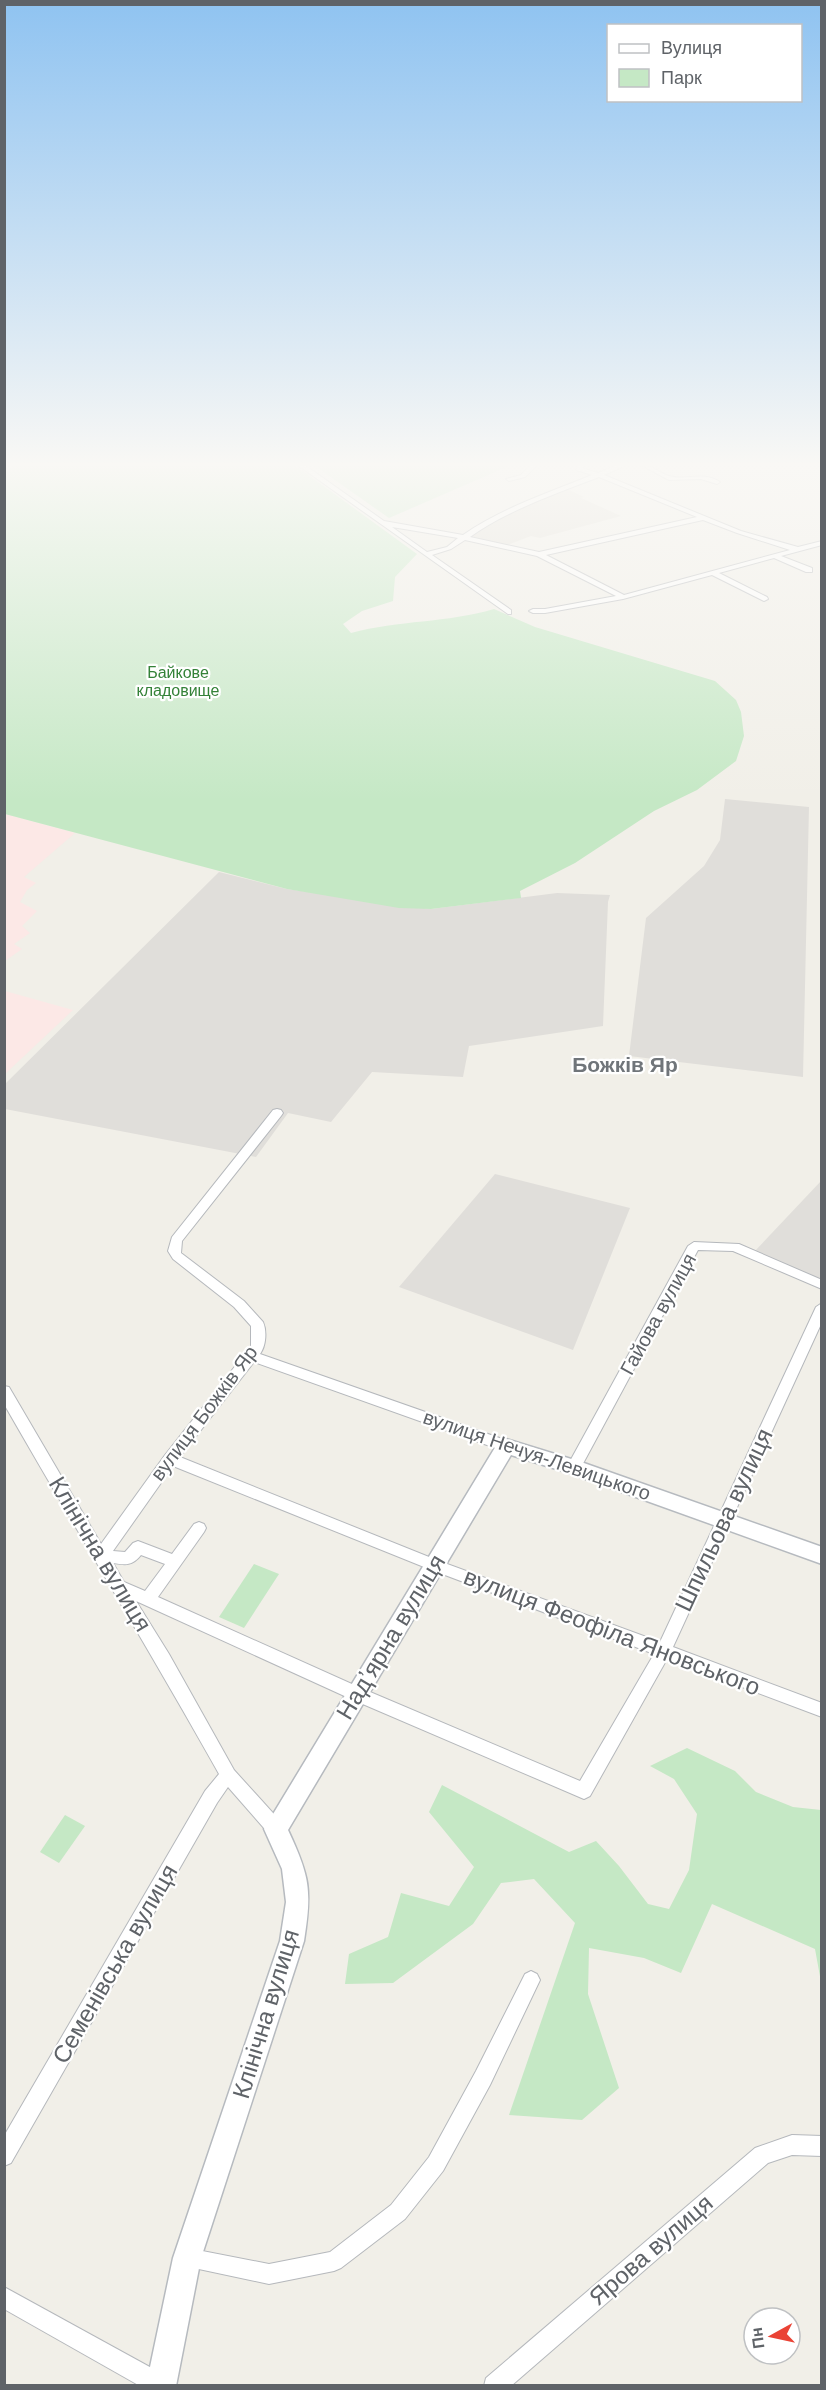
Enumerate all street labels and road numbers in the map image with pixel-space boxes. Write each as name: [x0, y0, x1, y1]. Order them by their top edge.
street label: Гайова вулиця: [616, 1250, 700, 1378]
street label: вулиця Божків Яр: [146, 1341, 262, 1485]
street label: вулиця Нечуя-Левицького: [420, 1406, 654, 1504]
street label: Шпильова вулиця: [669, 1424, 778, 1615]
street label: Клінічна вулиця: [44, 1472, 157, 1636]
street label: Надʼярна вулиця: [331, 1549, 450, 1724]
street label: вулиця Феофіла Яновського: [460, 1562, 764, 1701]
street label: Семенівська вулиця: [47, 1860, 183, 2068]
street label: Клінічна вулиця: [227, 1926, 304, 2102]
street label: Ярова вулиця: [584, 2189, 718, 2310]

